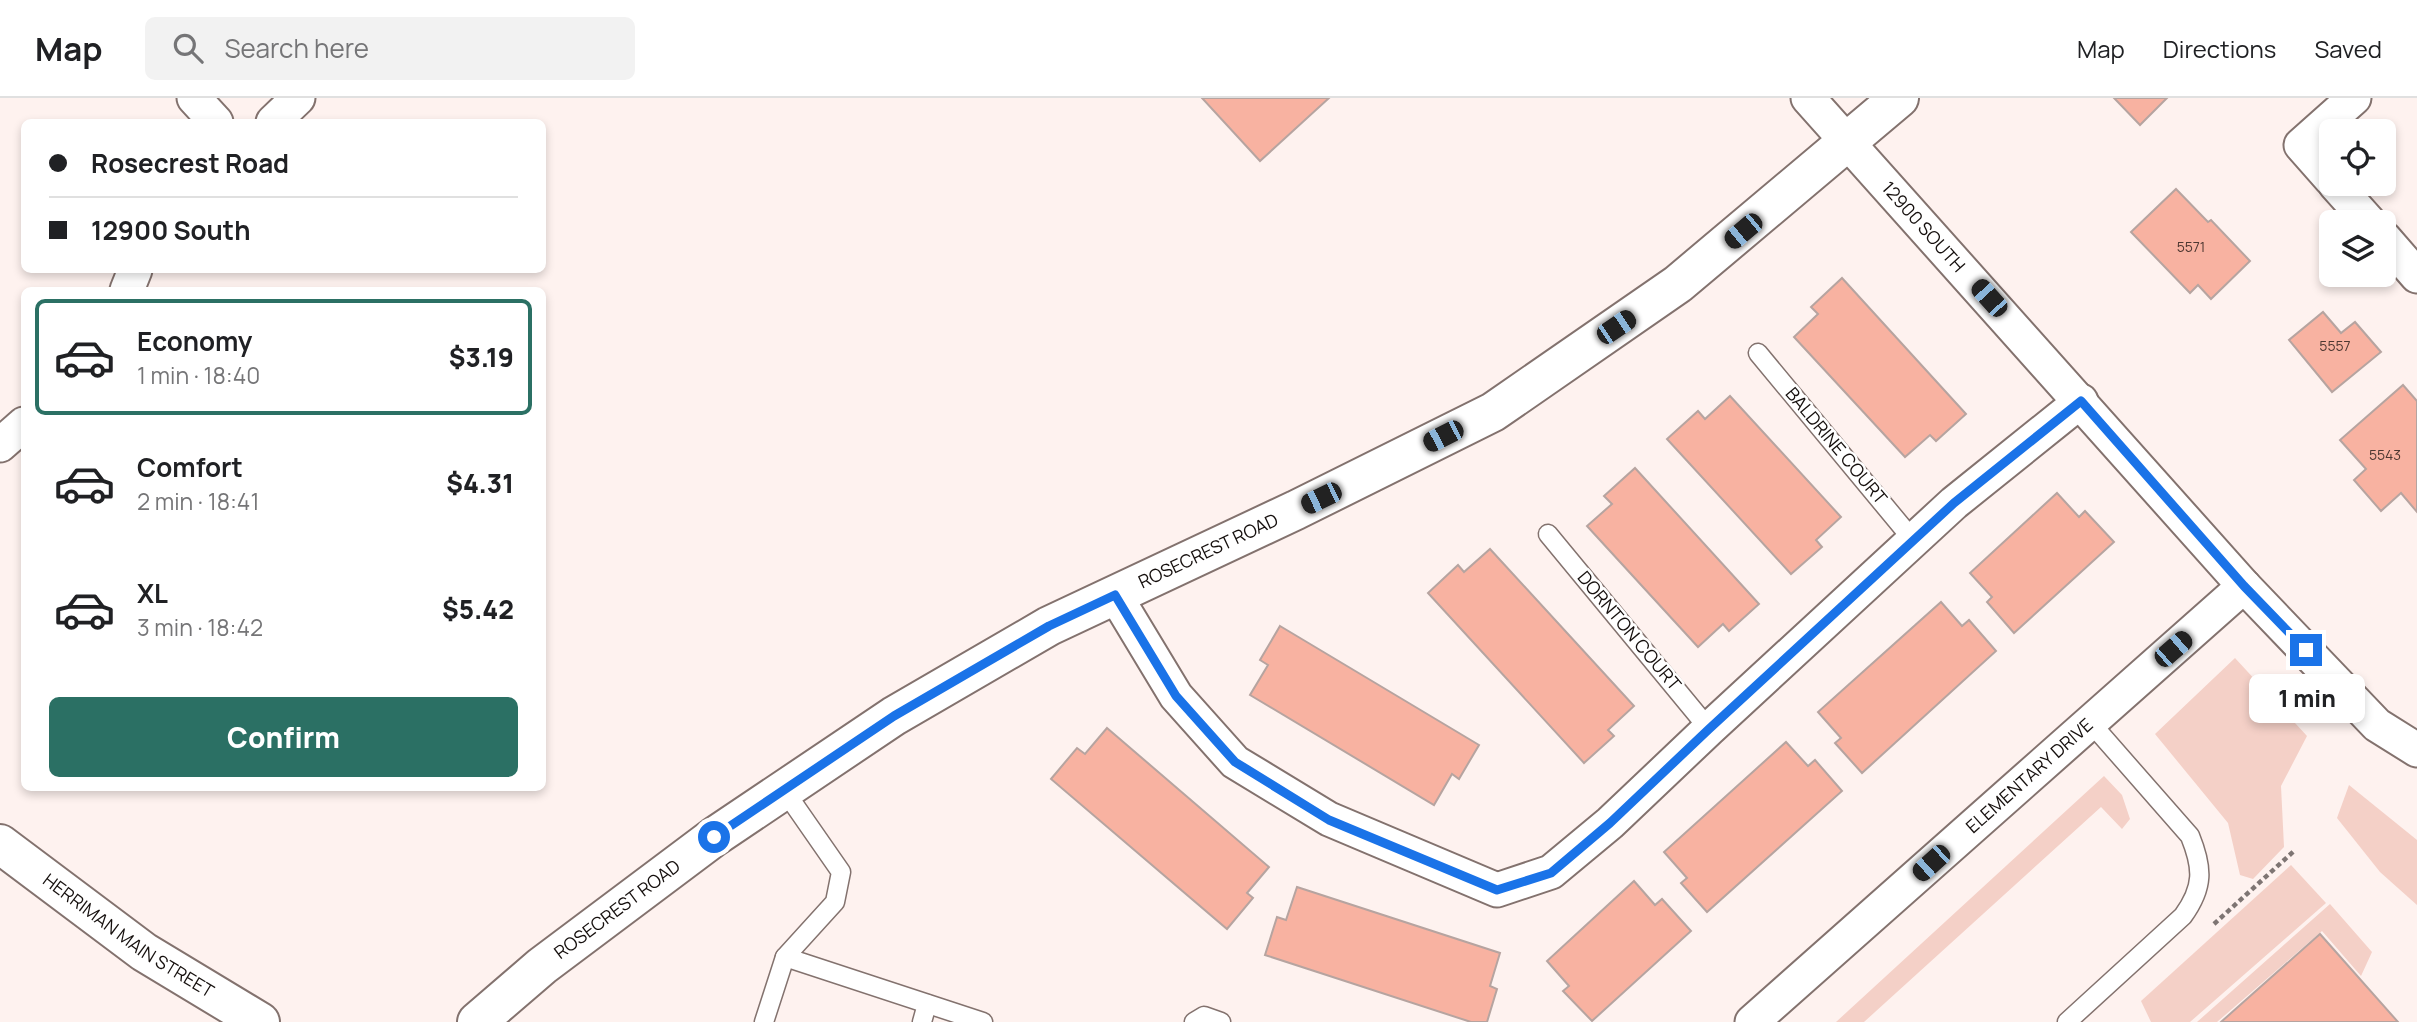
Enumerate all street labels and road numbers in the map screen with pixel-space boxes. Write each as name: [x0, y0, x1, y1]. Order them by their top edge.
street label: 12900 SOUTH: [1877, 176, 1971, 277]
street label: BALDRINE COURT: [1781, 382, 1893, 509]
street label: ROSECREST ROAD: [1134, 507, 1282, 593]
street label: DORNTON COURT: [1573, 566, 1687, 695]
street label: ELEMENTARY DRIVE: [1960, 712, 2098, 838]
street label: ROSECREST ROAD: [549, 854, 685, 964]
street label: HERRIMAN MAIN STREET: [39, 867, 219, 1003]

